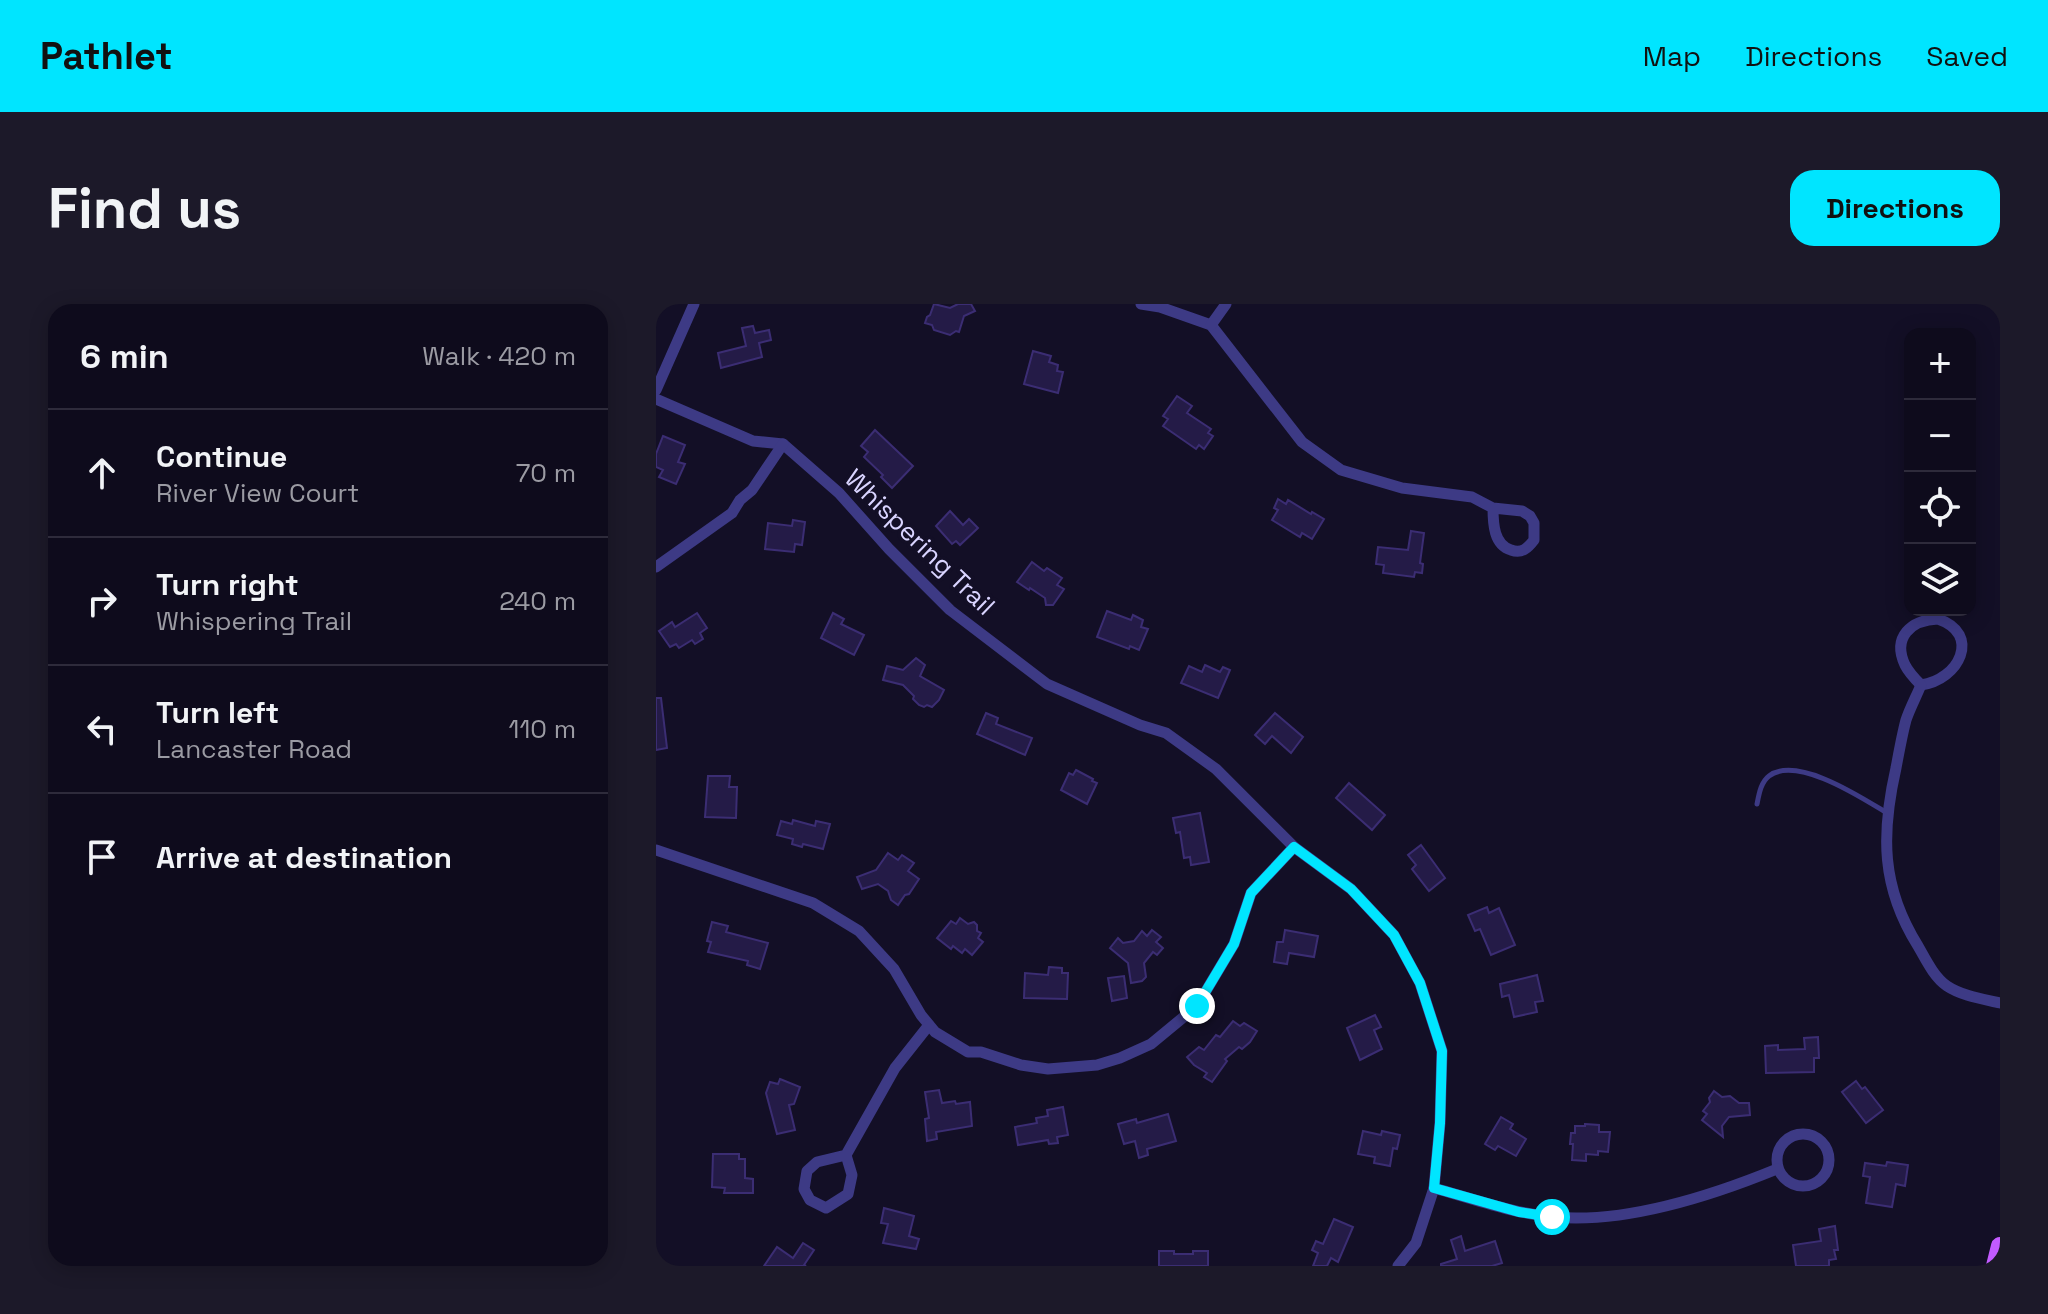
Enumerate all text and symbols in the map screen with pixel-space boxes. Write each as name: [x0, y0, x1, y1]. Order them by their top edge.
text: Pathlet: [40, 32, 173, 80]
text: Map: [1643, 38, 1701, 74]
text: Directions: [1745, 38, 1882, 74]
text: Saved: [1926, 38, 2008, 74]
button: Directions: [1790, 170, 2000, 246]
text: Find us: [48, 173, 241, 244]
map controls: [1904, 328, 1976, 616]
button: +: [1904, 328, 1976, 400]
text: 6 min: [80, 335, 169, 378]
text: Walk · 420 m: [422, 339, 576, 373]
button: −: [1904, 400, 1976, 472]
text: Continue: [156, 437, 287, 476]
icon: ahead: [80, 451, 124, 495]
text: 70 m: [516, 456, 576, 490]
street label: Whispering Trail: [838, 462, 1002, 622]
button: locate: [1904, 472, 1976, 544]
text: River View Court: [156, 476, 359, 510]
button: layers: [1904, 544, 1976, 616]
text: Turn right: [156, 565, 299, 604]
icon: right: [80, 579, 124, 623]
text: 240 m: [499, 584, 576, 618]
text: Whispering Trail: [156, 604, 352, 638]
text: Turn left: [156, 693, 279, 732]
icon: left: [80, 707, 124, 751]
text: 110 m: [509, 712, 576, 746]
text: Lancaster Road: [156, 732, 352, 766]
icon: arrive: [80, 835, 124, 879]
text: Arrive at destination: [156, 838, 452, 877]
route end: [1179, 988, 1215, 1024]
route start: [1534, 1199, 1570, 1235]

